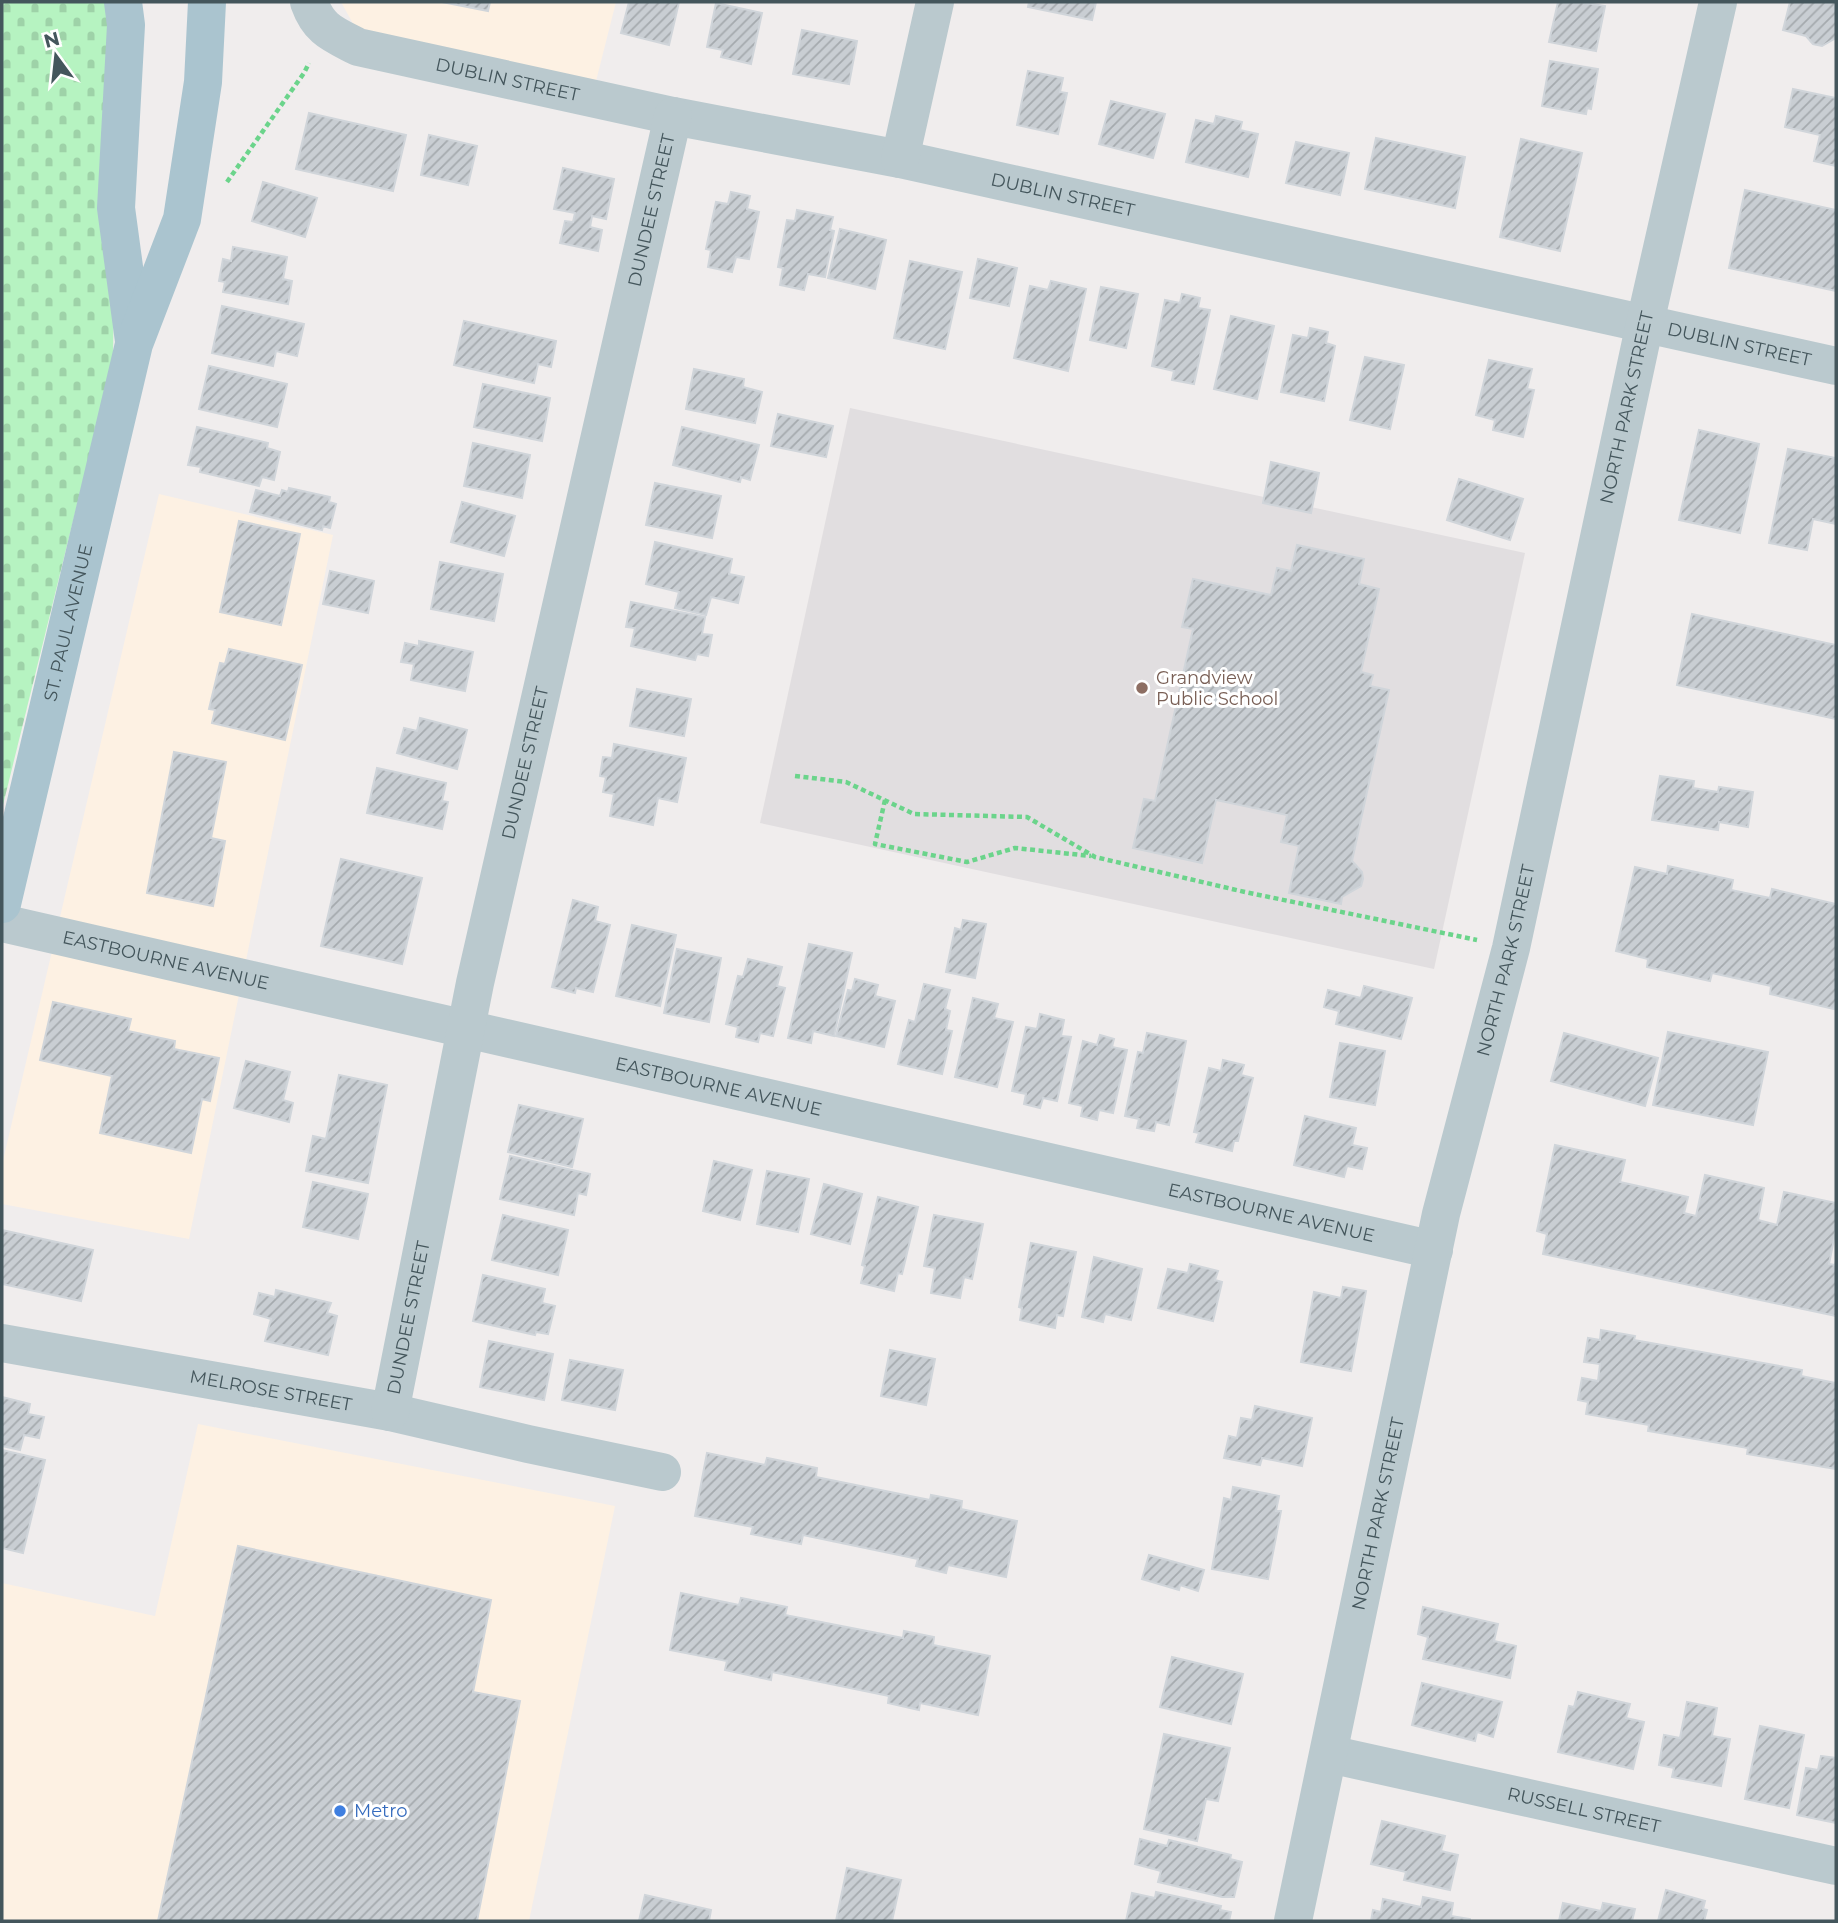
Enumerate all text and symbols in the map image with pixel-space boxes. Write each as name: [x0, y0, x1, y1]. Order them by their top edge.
north arrow: [21, 21, 91, 91]
text: N: [41, 27, 62, 53]
street label: DUBLIN STREET: [433, 53, 582, 106]
street label: DUNDEE STREET: [623, 131, 680, 289]
street label: DUBLIN STREET: [989, 168, 1137, 222]
street label: NORTH PARK STREET: [1595, 309, 1658, 506]
street label: DUBLIN STREET: [1665, 318, 1814, 371]
street label: ST. PAUL AVENUE: [39, 542, 97, 704]
place label: Grandview Public School: [1156, 667, 1278, 710]
marker: Grandview Public School: [1134, 680, 1150, 696]
street label: DUNDEE STREET: [497, 684, 553, 842]
street label: NORTH PARK STREET: [1472, 862, 1540, 1059]
street label: EASTBOURNE AVENUE: [60, 926, 271, 995]
street label: EASTBOURNE AVENUE: [613, 1052, 824, 1121]
street label: EASTBOURNE AVENUE: [1166, 1179, 1377, 1247]
street label: DUNDEE STREET: [383, 1238, 435, 1397]
street label: MELROSE STREET: [188, 1366, 354, 1416]
street label: NORTH PARK STREET: [1347, 1415, 1409, 1612]
street label: RUSSELL STREET: [1505, 1783, 1663, 1838]
place label: Metro: [354, 1800, 408, 1822]
marker: Metro: [332, 1803, 348, 1819]

